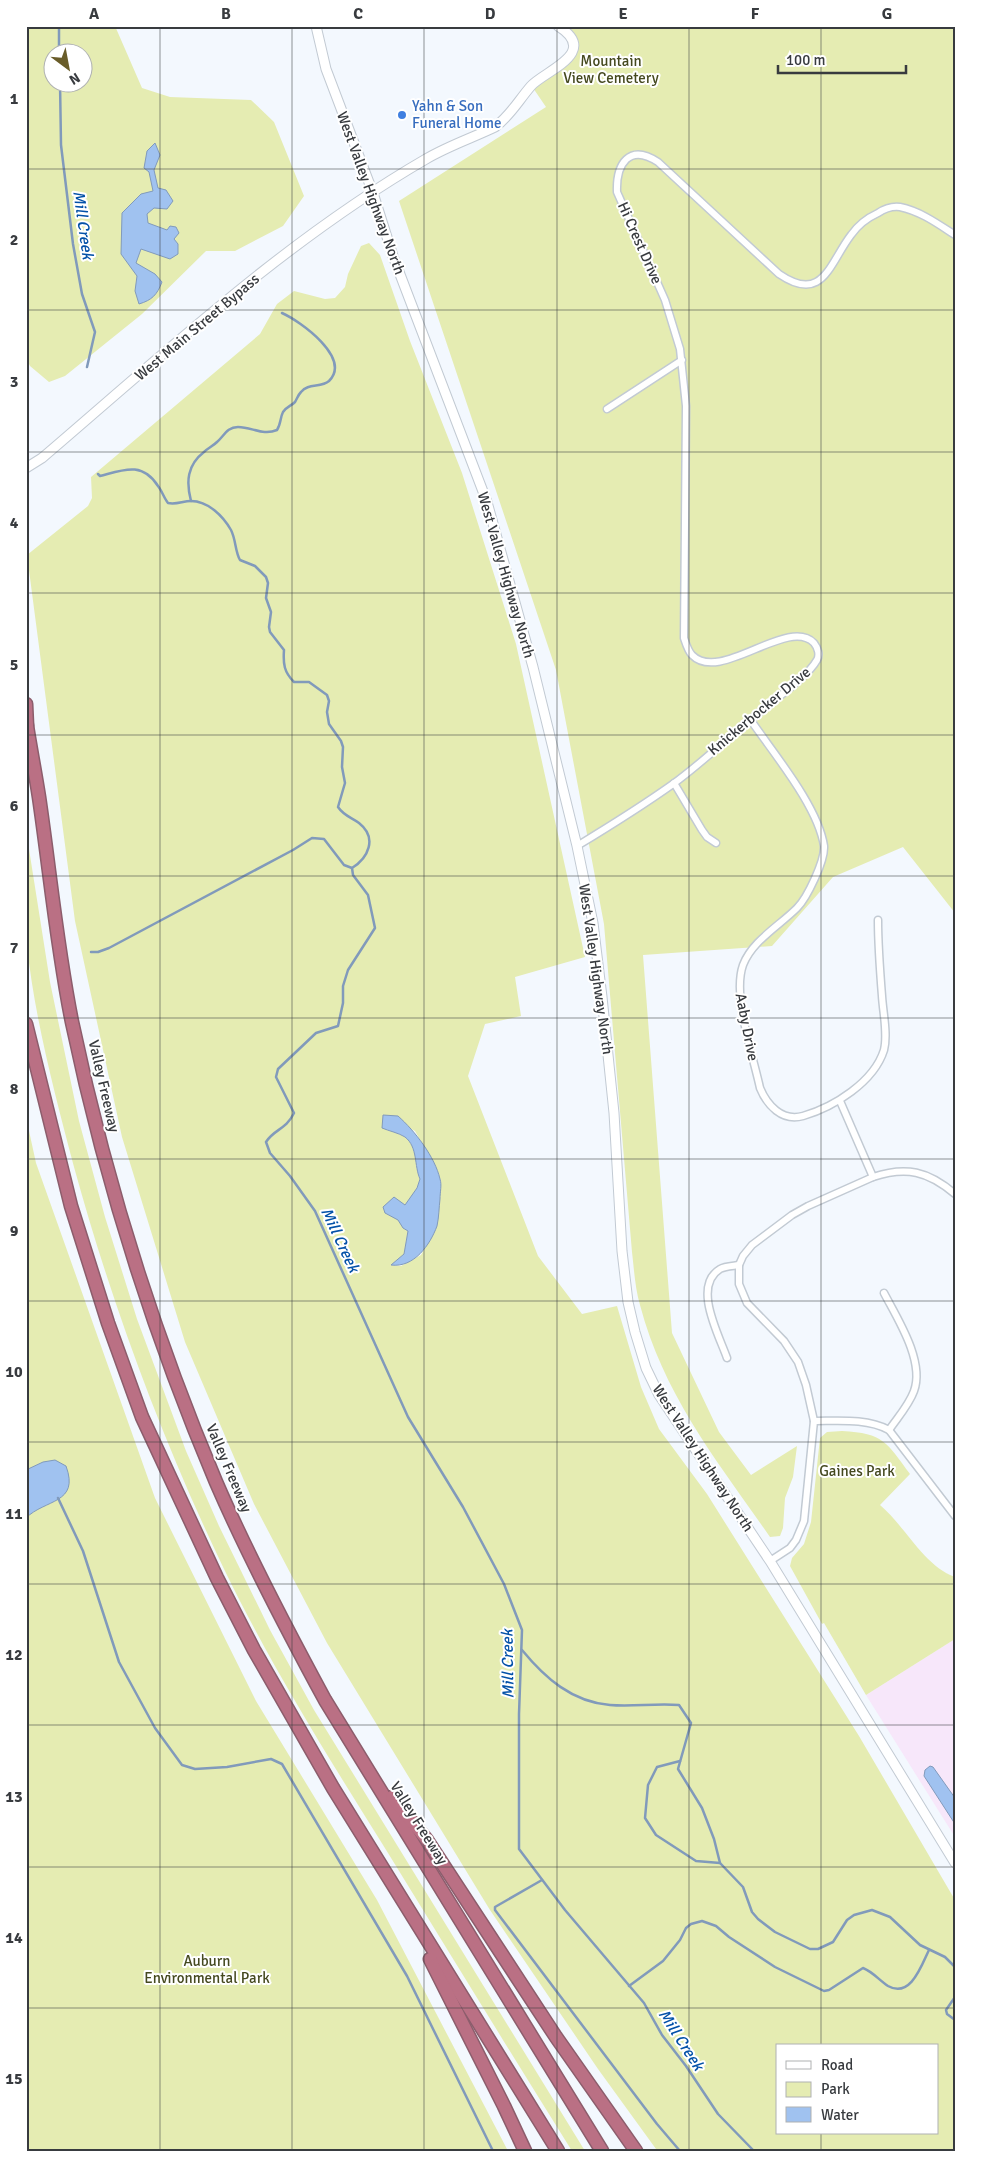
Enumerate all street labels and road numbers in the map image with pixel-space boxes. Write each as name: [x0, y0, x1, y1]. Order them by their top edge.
street label: West Valley Highway North: [333, 109, 409, 277]
street label: Hi Crest Drive: [614, 199, 666, 287]
street label: West Main Street Bypass: [131, 269, 263, 384]
street label: West Valley Highway North: [474, 490, 538, 660]
street label: Knickerbocker Drive: [704, 663, 814, 759]
street label: West Valley Highway North: [575, 882, 617, 1056]
street label: Aaby Drive: [732, 992, 762, 1062]
street label: Valley Freeway: [85, 1038, 123, 1134]
street label: West Valley Highway North: [649, 1381, 757, 1535]
street label: Valley Freeway: [202, 1421, 256, 1515]
street label: Valley Freeway: [386, 1778, 452, 1868]

